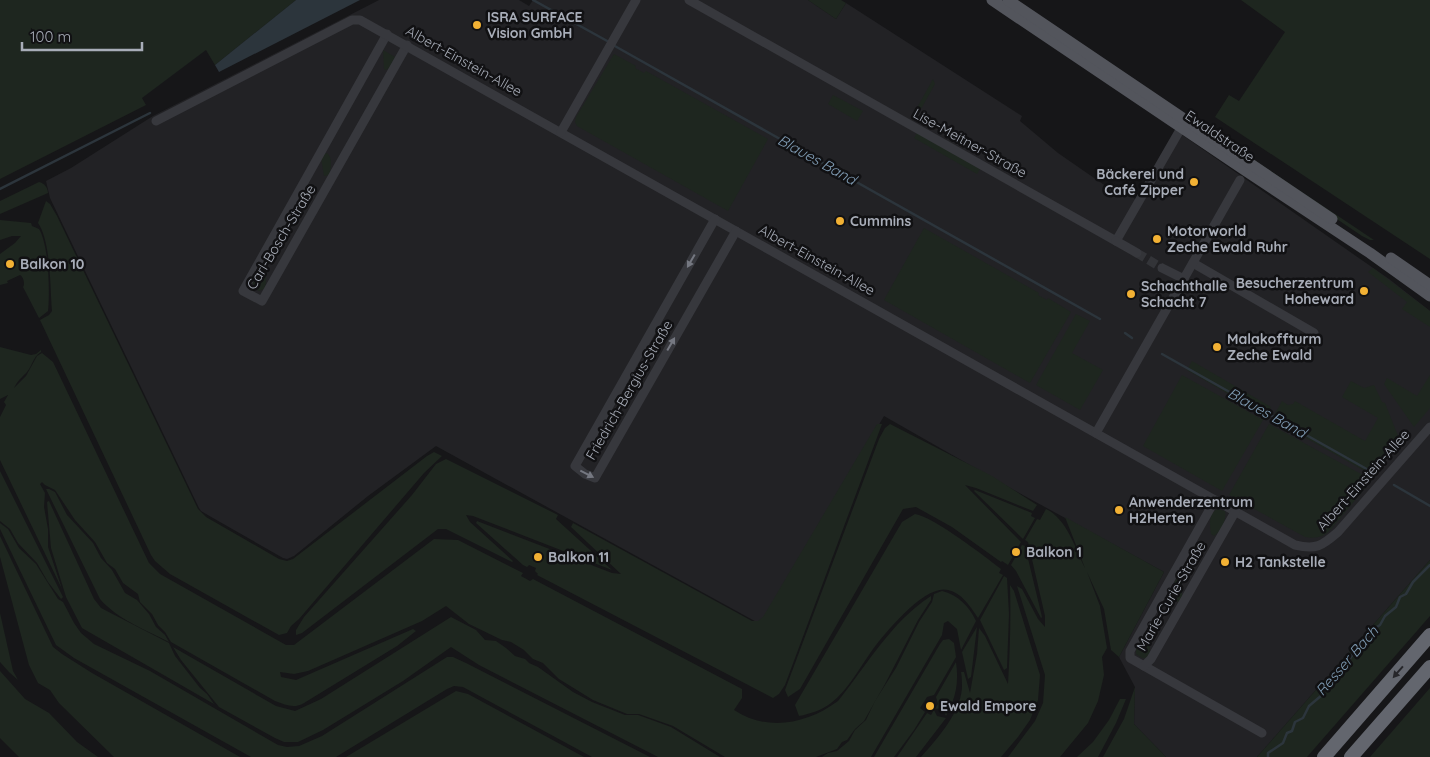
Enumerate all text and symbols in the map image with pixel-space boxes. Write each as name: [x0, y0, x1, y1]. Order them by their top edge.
place label: ISRA SURFACE Vision GmbH: [487, 8, 583, 42]
marker: ISRA SURFACE Vision GmbH: [471, 19, 483, 31]
scale bar: [22, 20, 142, 52]
street label: Albert-Einstein-Allee: [403, 22, 525, 100]
text: 100 m: [30, 27, 71, 46]
street label: Lise-Meitner-Straße: [910, 104, 1030, 182]
street label: Ewaldstraße: [1182, 106, 1258, 166]
water label: Blaues Band: [775, 130, 862, 190]
place label: Bäckerei und Café Zipper: [1096, 165, 1184, 199]
marker: Bäckerei und Café Zipper: [1188, 176, 1200, 188]
street label: Carl-Bosch-Straße: [243, 181, 319, 293]
place label: Cummins: [850, 212, 911, 230]
marker: Cummins: [834, 215, 846, 227]
street label: Albert-Einstein-Allee: [756, 221, 878, 299]
place label: Motorworld Zeche Ewald Ruhr: [1167, 222, 1288, 256]
marker: Motorworld Zeche Ewald Ruhr: [1151, 233, 1163, 245]
one-way arrow: [687, 254, 695, 268]
place label: Balkon 10: [20, 255, 85, 273]
marker: Balkon 10: [4, 258, 16, 270]
place label: Besucherzentrum Hoheward: [1236, 274, 1354, 308]
place label: Schachthalle Schacht 7: [1141, 277, 1228, 311]
marker: Besucherzentrum Hoheward: [1358, 285, 1370, 297]
marker: Schachthalle Schacht 7: [1125, 288, 1137, 300]
street label: Friedrich-Bergius-Straße: [582, 317, 676, 463]
place label: Malakoffturm Zeche Ewald: [1227, 330, 1321, 364]
one-way arrow: [667, 337, 676, 351]
marker: Malakoffturm Zeche Ewald: [1211, 341, 1223, 353]
water label: Blaues Band: [1225, 383, 1312, 443]
street label: Albert-Einstein-Allee: [1313, 426, 1413, 534]
one-way arrow: [580, 469, 595, 478]
place label: Anwenderzentrum H2Herten: [1129, 493, 1253, 527]
marker: Anwenderzentrum H2Herten: [1113, 504, 1125, 516]
street label: Marie-Curie-Straße: [1132, 538, 1210, 654]
place label: Balkon 1: [1026, 543, 1082, 561]
marker: Balkon 1: [1010, 546, 1022, 558]
place label: Balkon 11: [548, 548, 609, 566]
marker: Balkon 11: [532, 551, 544, 563]
place label: H2 Tankstelle: [1235, 553, 1326, 571]
marker: H2 Tankstelle: [1219, 556, 1231, 568]
water label: Resser Bach: [1311, 622, 1382, 699]
one-way arrow: [1393, 666, 1404, 678]
place label: Ewald Empore: [940, 697, 1036, 715]
marker: Ewald Empore: [924, 700, 936, 712]

